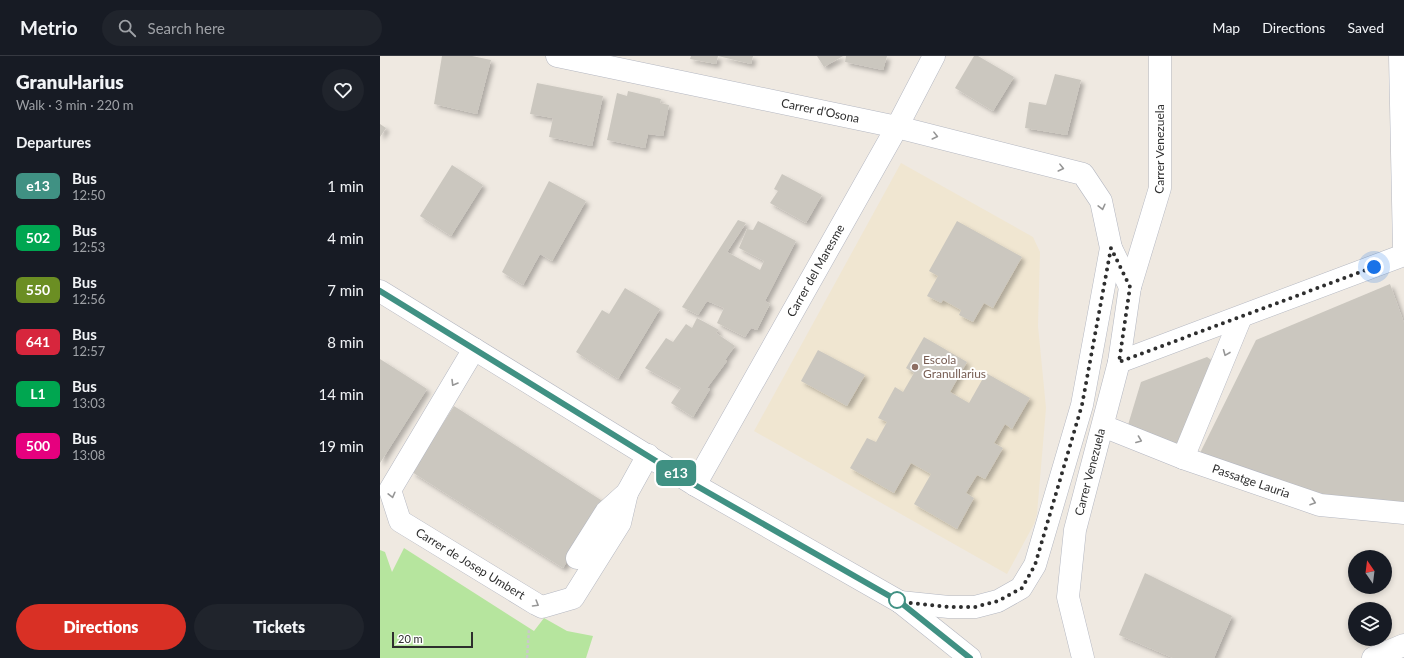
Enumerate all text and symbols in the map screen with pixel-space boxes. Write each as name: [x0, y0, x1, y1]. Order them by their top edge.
search box: [102, 10, 382, 46]
text: Metrio: [20, 16, 78, 39]
icon: search: [116, 17, 138, 39]
text: Search here: [148, 19, 225, 37]
text: Map: [1213, 19, 1240, 36]
text: Directions: [1262, 19, 1325, 36]
text: Saved: [1347, 19, 1384, 36]
button: heart: [322, 69, 364, 111]
text: Granul·larius: [16, 70, 124, 93]
street label: Carrer d'Osona: [780, 95, 861, 126]
text: Walk · 3 min · 220 m: [16, 97, 134, 113]
street label: Carrer Venezuela: [1151, 104, 1167, 196]
one-way arrow: [931, 131, 938, 140]
text: Departures: [16, 133, 91, 151]
one-way arrow: [1057, 163, 1064, 172]
text: Bus: [72, 169, 97, 187]
text: e13: [26, 177, 50, 194]
text: 1 min: [327, 177, 364, 195]
text: 12:50: [72, 187, 105, 203]
one-way arrow: [1097, 203, 1106, 210]
text: Bus: [72, 221, 97, 239]
street label: Carrer del Maresme: [783, 222, 848, 319]
text: 502: [26, 229, 50, 246]
text: 4 min: [327, 229, 364, 247]
text: 12:53: [72, 239, 105, 255]
your location: [1364, 257, 1384, 277]
text: Bus: [72, 273, 97, 291]
text: 550: [26, 281, 50, 298]
text: 7 min: [327, 281, 364, 299]
text: 12:56: [72, 291, 105, 307]
text: Bus: [72, 325, 97, 343]
text: 641: [26, 333, 50, 350]
text: 8 min: [327, 333, 364, 351]
text: 12:57: [72, 343, 105, 359]
one-way arrow: [1223, 349, 1231, 357]
place label: Escola Granullarius: [923, 352, 986, 381]
marker: Escola Granullarius: [910, 362, 920, 372]
text: Bus: [72, 377, 97, 395]
one-way arrow: [451, 379, 459, 386]
text: L1: [30, 385, 46, 402]
text: 14 min: [318, 385, 364, 403]
text: 13:03: [72, 395, 105, 411]
street label: Carrer Venezuela: [1071, 427, 1108, 517]
text: Bus: [72, 429, 97, 447]
one-way arrow: [1136, 436, 1143, 444]
text: 500: [26, 437, 50, 454]
text: 19 min: [318, 437, 364, 455]
text: 13:08: [72, 447, 105, 463]
line badge: e13: [653, 460, 699, 486]
street label: Passatge Lauria: [1210, 461, 1292, 501]
text: e13: [664, 464, 688, 481]
one-way arrow: [388, 492, 396, 498]
one-way arrow: [1309, 497, 1316, 506]
street label: Carrer de Josep Umbert: [413, 524, 528, 603]
north arrow: [1348, 550, 1392, 594]
map controls: [1348, 550, 1392, 646]
unlabelled marker: [888, 591, 906, 609]
one-way arrow: [532, 599, 539, 606]
button: layers: [1348, 602, 1392, 646]
button: Directions: [16, 604, 186, 650]
button: Tickets: [194, 604, 364, 650]
scale bar: [392, 630, 473, 649]
text: 20 m: [398, 632, 423, 645]

